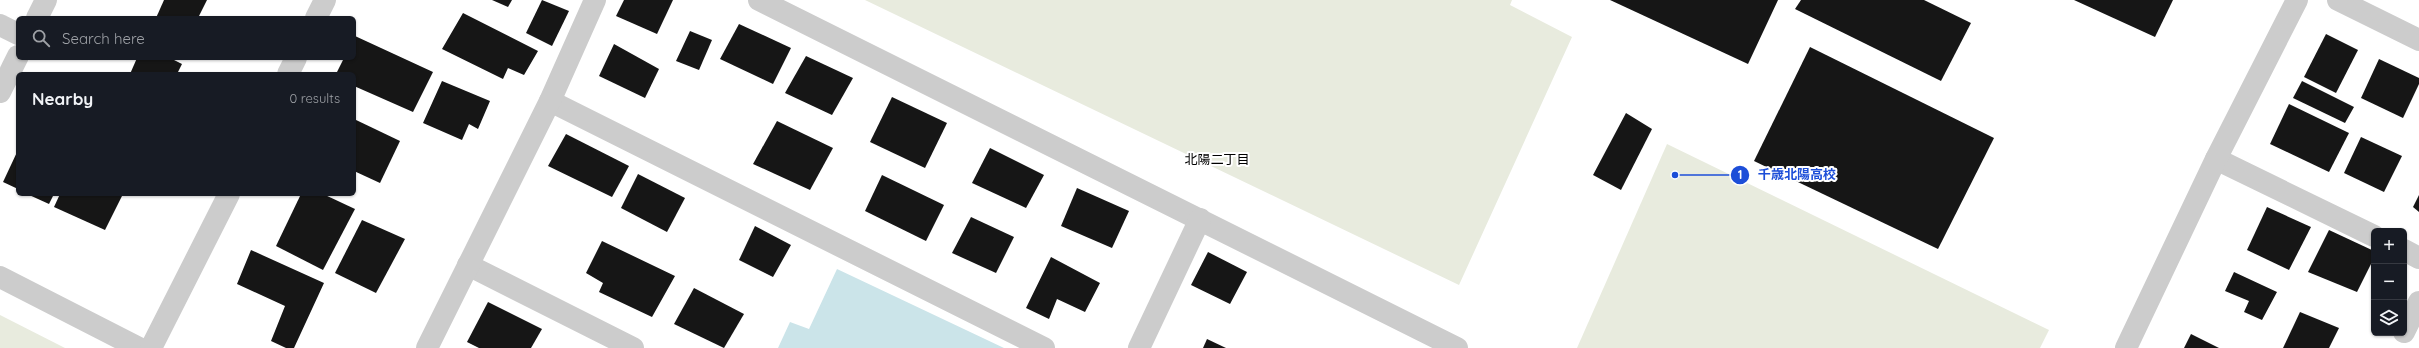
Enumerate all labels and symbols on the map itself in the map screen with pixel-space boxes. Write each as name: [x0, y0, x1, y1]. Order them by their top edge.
district label: 北陽二丁目: [1184, 151, 1250, 167]
callout: 千歳北陽高校: [1730, 162, 1844, 187]
text: 千歳北陽高校: [1758, 166, 1836, 182]
text: 1: [1738, 167, 1742, 182]

